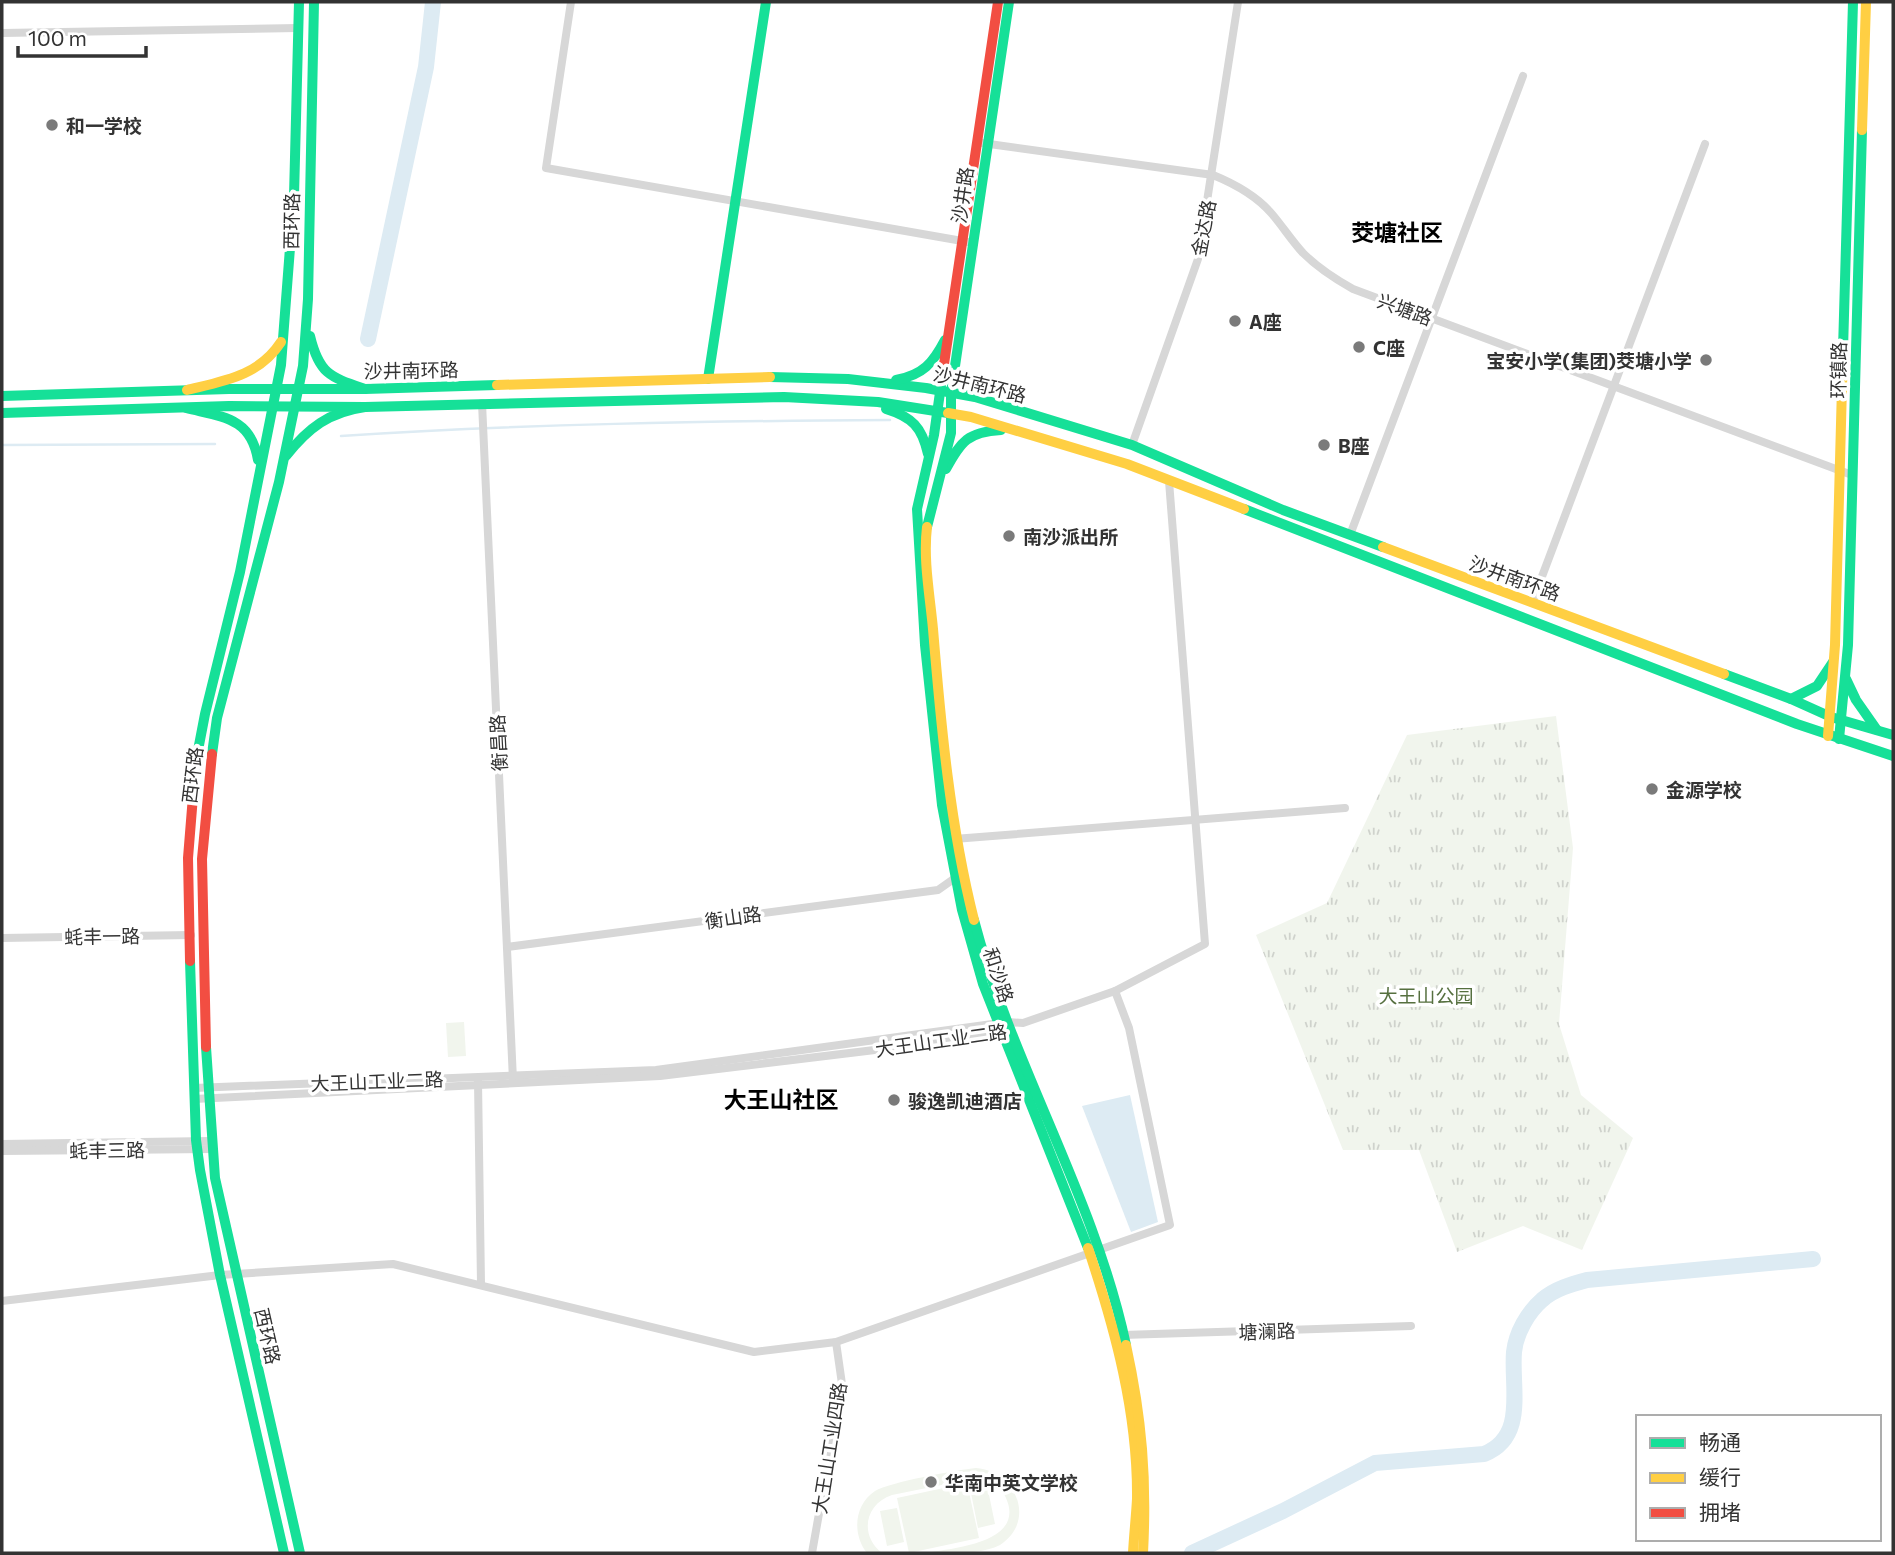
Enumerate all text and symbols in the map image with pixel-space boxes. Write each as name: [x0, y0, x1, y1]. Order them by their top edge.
scale bar: [18, 14, 145, 58]
text: 100 m: [28, 25, 87, 50]
place label: 和一学校: [66, 114, 142, 137]
marker: 和一学校: [44, 117, 60, 133]
street label: 沙井路: [947, 165, 977, 225]
street label: 西环路: [279, 192, 303, 250]
street label: 金达路: [1186, 198, 1220, 258]
district label: 茭塘社区: [1351, 218, 1443, 246]
street label: 兴塘路: [1374, 288, 1436, 330]
place label: A座: [1249, 310, 1282, 333]
marker: A座: [1227, 313, 1243, 329]
place label: C座: [1373, 336, 1405, 359]
marker: C座: [1351, 339, 1367, 355]
street label: 环镇路: [1826, 341, 1850, 399]
place label: 宝安小学(集团)茭塘小学: [1486, 349, 1692, 372]
marker: 宝安小学(集团)茭塘小学: [1698, 352, 1714, 368]
street label: 沙井南环路: [363, 358, 459, 382]
street label: 沙井南环路: [931, 361, 1029, 407]
place label: B座: [1338, 434, 1370, 457]
marker: B座: [1316, 437, 1332, 453]
place label: 南沙派出所: [1023, 525, 1118, 548]
marker: 南沙派出所: [1001, 528, 1017, 544]
street label: 沙井南环路: [1466, 551, 1564, 605]
street label: 衡昌路: [485, 714, 511, 772]
street label: 西环路: [177, 745, 207, 805]
place label: 金源学校: [1666, 778, 1742, 801]
marker: 金源学校: [1644, 781, 1660, 797]
street label: 衡山路: [703, 902, 763, 932]
street label: 蚝丰一路: [64, 924, 140, 948]
street label: 和沙路: [979, 944, 1019, 1006]
park label: 大王山公园: [1378, 984, 1474, 1007]
street label: 大王山工业二路: [874, 1019, 1008, 1061]
street label: 大王山工业二路: [310, 1067, 444, 1095]
district label: 大王山社区: [724, 1085, 839, 1113]
place label: 骏逸凯迪酒店: [908, 1089, 1022, 1112]
marker: 骏逸凯迪酒店: [886, 1092, 902, 1108]
street label: 蚝丰三路: [69, 1138, 145, 1162]
street label: 西环路: [250, 1306, 286, 1366]
street label: 塘澜路: [1238, 1319, 1296, 1343]
street label: 大王山工业四路: [807, 1381, 851, 1515]
legend: [1636, 1415, 1881, 1541]
text: 畅通: [1699, 1429, 1741, 1454]
text: 缓行: [1699, 1464, 1741, 1489]
place label: 华南中英文学校: [945, 1471, 1078, 1494]
marker: 华南中英文学校: [923, 1474, 939, 1490]
text: 拥堵: [1699, 1499, 1741, 1524]

